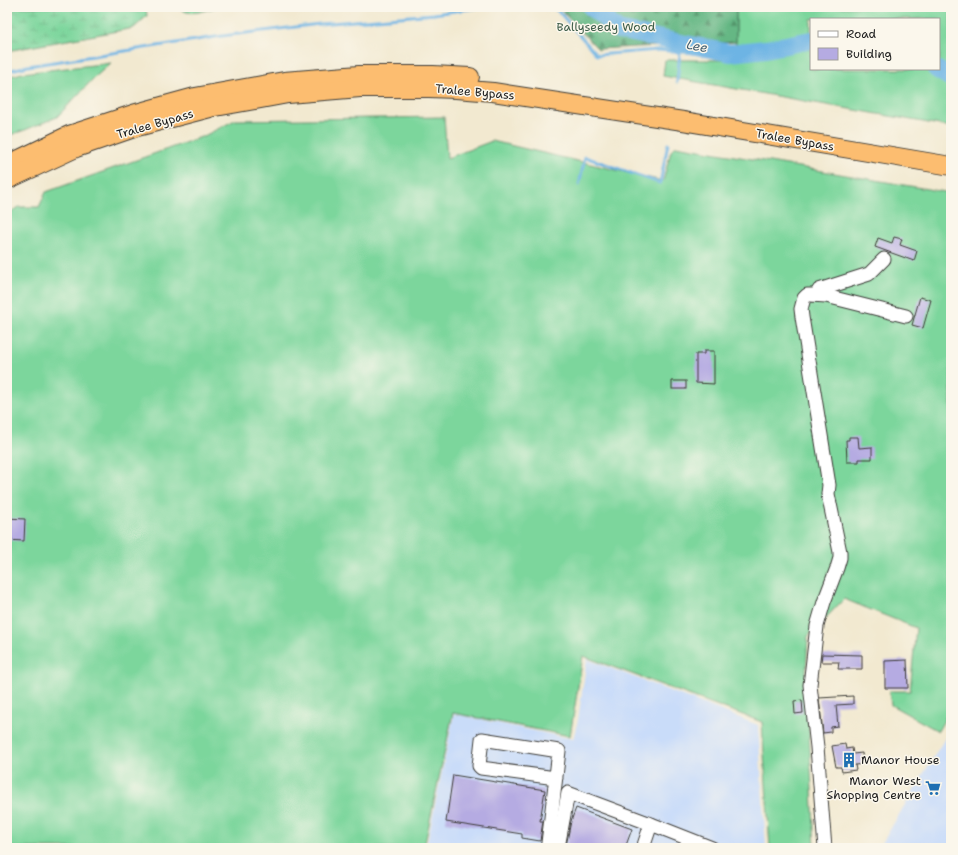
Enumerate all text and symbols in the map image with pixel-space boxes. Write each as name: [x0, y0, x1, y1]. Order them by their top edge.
legend: [810, 18, 940, 70]
park label: Ballyseedy Wood: [557, 19, 656, 35]
text: Road: [846, 26, 877, 42]
water label: Lee: [685, 36, 709, 56]
text: Building: [846, 46, 892, 62]
street label: Tralee Bypass: [435, 81, 515, 103]
street label: Tralee Bypass: [115, 105, 195, 143]
street label: Tralee Bypass: [754, 125, 836, 155]
building icon: Manor House: [840, 751, 858, 769]
place label: Manor House: [861, 752, 940, 768]
place label: Manor West Shopping Centre: [827, 773, 921, 803]
supermarket icon: Manor West Shopping Centre: [924, 779, 942, 797]

